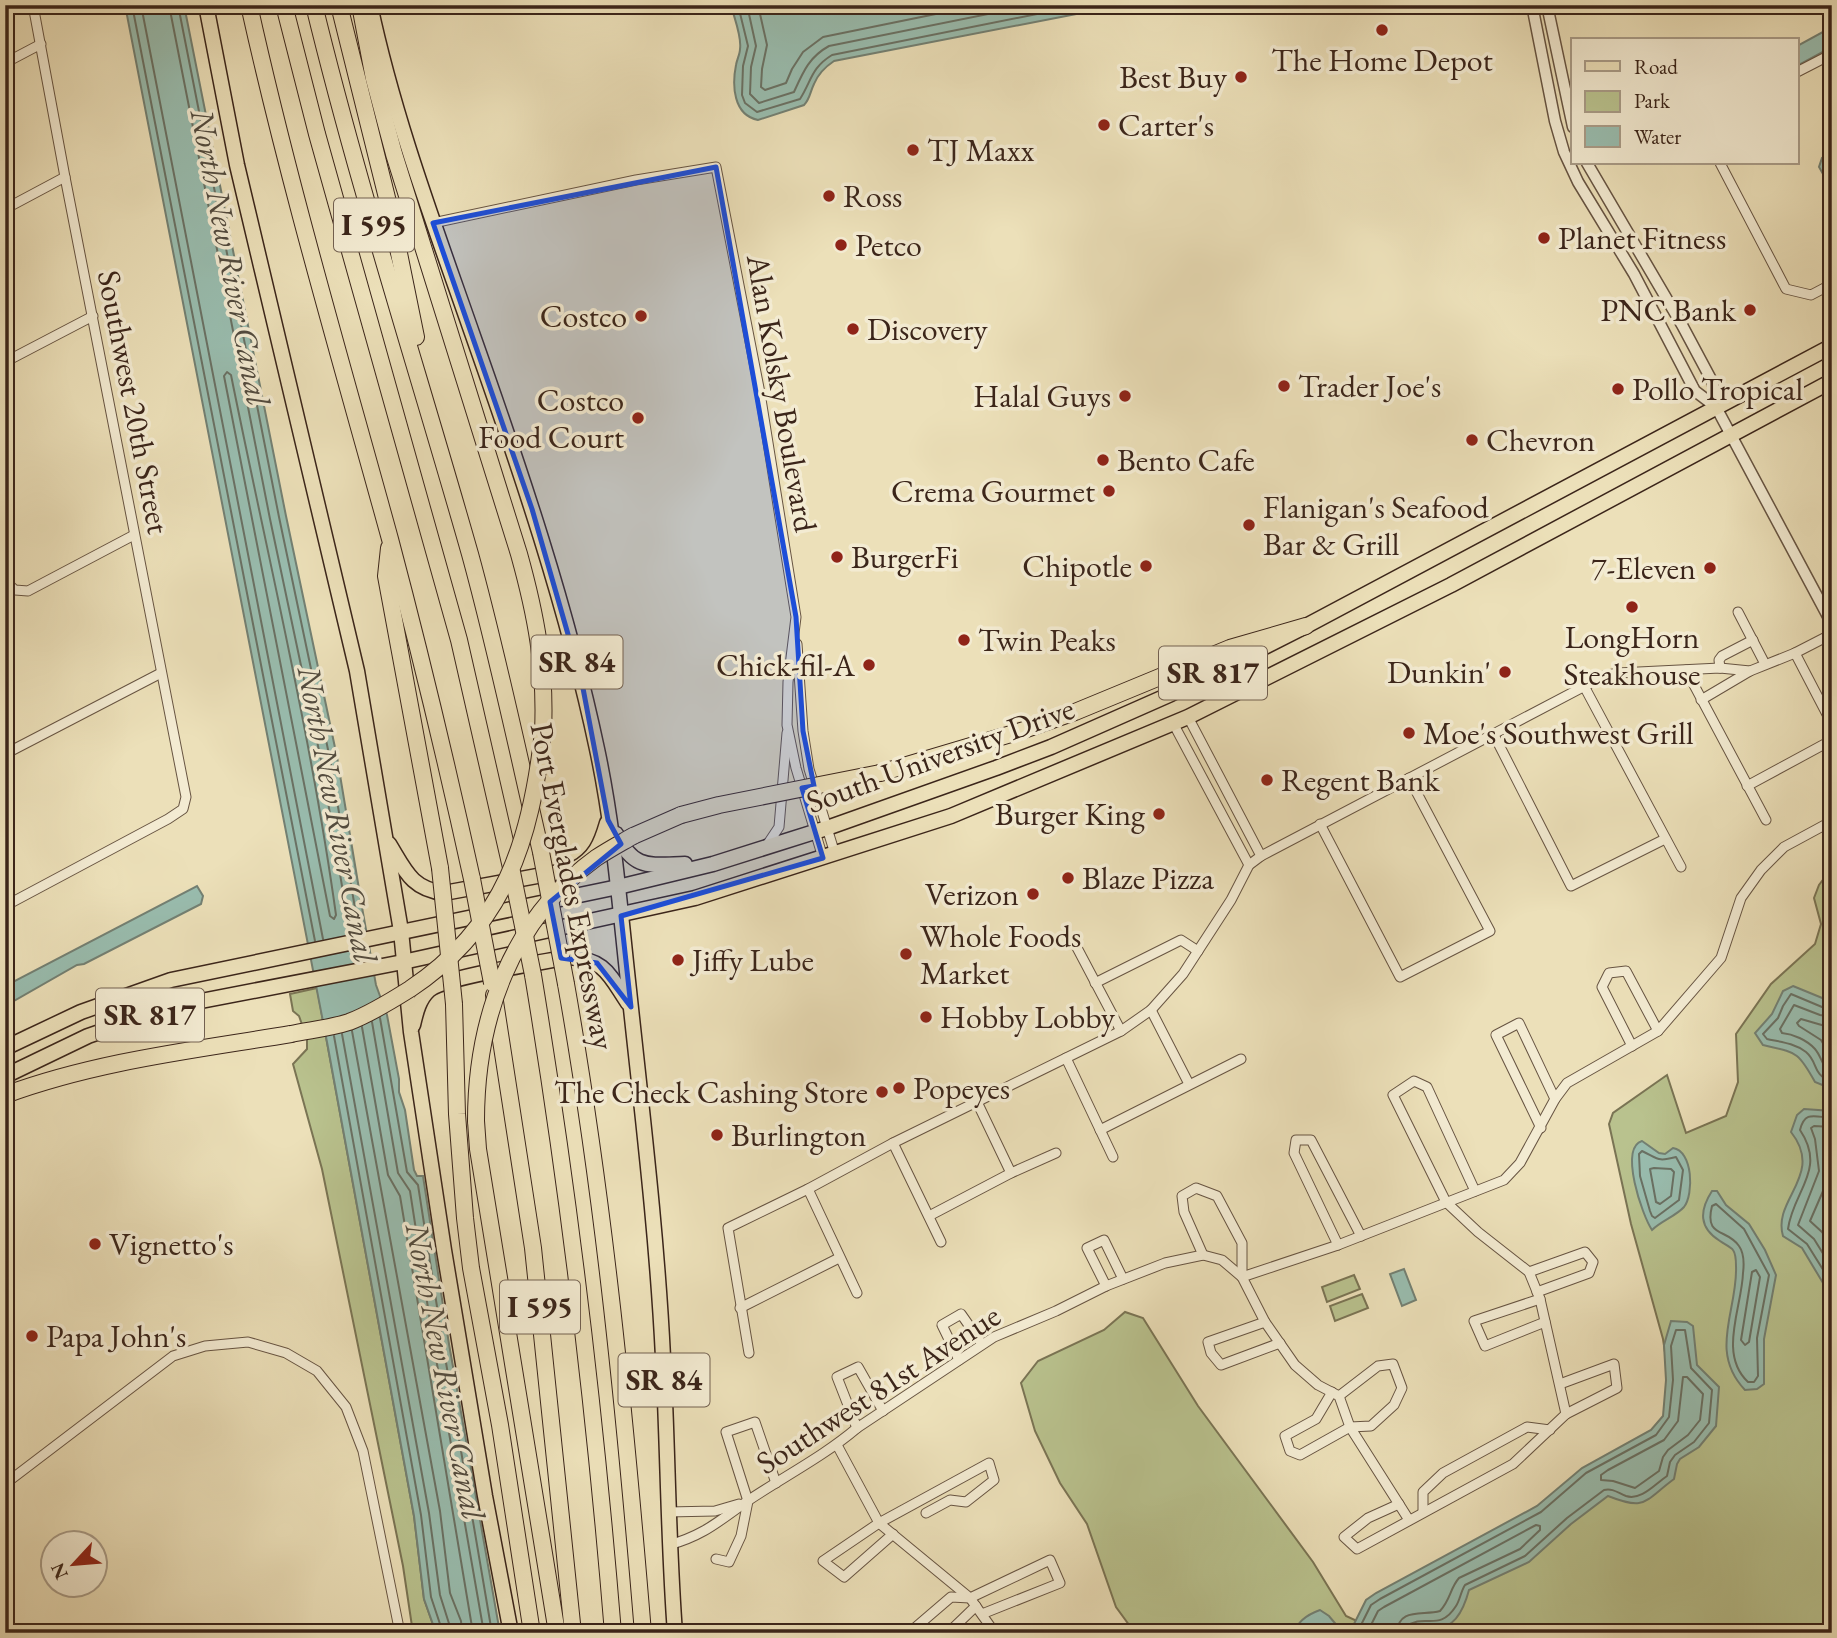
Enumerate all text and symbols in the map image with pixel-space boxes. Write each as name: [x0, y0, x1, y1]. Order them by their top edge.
marker: The Home Depot: [1374, 22, 1390, 38]
legend: [1571, 38, 1798, 164]
place label: The Home Depot: [1271, 39, 1493, 81]
text: Road: [1634, 53, 1678, 80]
place label: Best Buy: [1119, 56, 1228, 98]
marker: Best Buy: [1233, 69, 1249, 85]
text: Park: [1634, 87, 1671, 114]
water label: North New River Canal: [180, 104, 281, 410]
place label: Carter's: [1118, 104, 1214, 146]
marker: Carter's: [1096, 117, 1112, 133]
text: Water: [1634, 123, 1681, 150]
place label: TJ Maxx: [927, 129, 1034, 171]
marker: TJ Maxx: [905, 142, 921, 158]
place label: Ross: [843, 175, 902, 217]
marker: Ross: [821, 188, 837, 204]
road number: I 595: [334, 199, 414, 252]
place label: Planet Fitness: [1558, 217, 1726, 259]
place label: Petco: [855, 224, 922, 266]
marker: Planet Fitness: [1536, 230, 1552, 246]
marker: Petco: [833, 237, 849, 253]
street label: Alan Kolsky Boulevard: [737, 250, 827, 536]
street label: Southwest 20th Street: [88, 267, 180, 537]
place label: PNC Bank: [1600, 289, 1737, 331]
place label: Costco: [540, 295, 627, 337]
marker: PNC Bank: [1742, 302, 1758, 318]
marker: Costco: [633, 308, 649, 324]
place label: Discovery: [867, 308, 988, 350]
marker: Discovery: [845, 321, 861, 337]
place label: Trader Joe's: [1298, 365, 1441, 407]
place label: Pollo Tropical: [1632, 368, 1804, 410]
place label: Halal Guys: [973, 375, 1111, 417]
marker: Trader Joe's: [1276, 378, 1292, 394]
place label: Costco Food Court: [478, 379, 624, 458]
marker: Pollo Tropical: [1610, 381, 1626, 397]
marker: Halal Guys: [1117, 388, 1133, 404]
marker: Costco Food Court: [630, 410, 646, 426]
place label: Chevron: [1486, 419, 1595, 461]
marker: Chevron: [1464, 432, 1480, 448]
place label: Bento Cafe: [1117, 439, 1255, 481]
marker: Bento Cafe: [1095, 452, 1111, 468]
place label: Crema Gourmet: [891, 470, 1095, 512]
marker: Crema Gourmet: [1101, 483, 1117, 499]
place label: Flanigan's Seafood Bar & Grill: [1263, 486, 1489, 565]
marker: Flanigan's Seafood Bar & Grill: [1241, 517, 1257, 533]
place label: BurgerFi: [851, 536, 959, 578]
place label: Chipotle: [1022, 545, 1132, 587]
place label: 7-Eleven: [1591, 547, 1696, 589]
marker: BurgerFi: [829, 549, 845, 565]
marker: Chipotle: [1138, 558, 1154, 574]
marker: 7-Eleven: [1702, 560, 1718, 576]
marker: LongHorn Steakhouse: [1624, 599, 1640, 615]
place label: LongHorn Steakhouse: [1563, 616, 1701, 695]
place label: Twin Peaks: [978, 619, 1116, 661]
marker: Twin Peaks: [956, 632, 972, 648]
road number: SR 84: [532, 636, 622, 688]
place label: Chick-fil-A: [716, 644, 856, 686]
road number: SR 817: [1159, 646, 1267, 700]
place label: Dunkin': [1387, 651, 1491, 693]
marker: Chick-fil-A: [861, 657, 877, 673]
water label: North New River Canal: [287, 661, 388, 967]
marker: Dunkin': [1497, 664, 1513, 680]
street label: South University Drive: [800, 687, 1080, 823]
place label: Moe's Southwest Grill: [1423, 712, 1694, 754]
street label: Port Everglades Expressway: [521, 719, 626, 1054]
marker: Moe's Southwest Grill: [1401, 725, 1417, 741]
place label: Regent Bank: [1281, 759, 1440, 801]
marker: Regent Bank: [1259, 772, 1275, 788]
place label: Burger King: [995, 793, 1146, 835]
marker: Burger King: [1151, 806, 1167, 822]
place label: Blaze Pizza: [1082, 857, 1214, 899]
marker: Blaze Pizza: [1060, 870, 1076, 886]
place label: Verizon: [925, 873, 1019, 915]
marker: Verizon: [1025, 886, 1041, 902]
place label: Whole Foods Market: [920, 915, 1081, 994]
place label: Jiffy Lube: [689, 939, 814, 981]
marker: Whole Foods Market: [898, 946, 914, 962]
marker: Jiffy Lube: [670, 952, 686, 968]
road number: SR 817: [96, 988, 204, 1042]
place label: Hobby Lobby: [940, 996, 1116, 1038]
marker: Hobby Lobby: [918, 1009, 934, 1025]
place label: Popeyes: [913, 1067, 1010, 1109]
place label: The Check Cashing Store: [554, 1071, 868, 1113]
marker: Popeyes: [891, 1080, 907, 1096]
marker: The Check Cashing Store: [874, 1084, 890, 1100]
place label: Burlington: [731, 1114, 867, 1156]
marker: Burlington: [709, 1127, 725, 1143]
water label: North New River Canal: [395, 1218, 496, 1524]
place label: Vignetto's: [109, 1223, 234, 1265]
marker: Vignetto's: [87, 1236, 103, 1252]
road number: I 595: [500, 1280, 580, 1334]
street label: Southwest 81st Avenue: [748, 1294, 1008, 1484]
place label: Papa John's: [46, 1315, 186, 1357]
marker: Papa John's: [24, 1328, 40, 1344]
road number: SR 84: [618, 1354, 710, 1406]
north arrow: [38, 1530, 108, 1600]
text: N: [44, 1558, 74, 1584]

